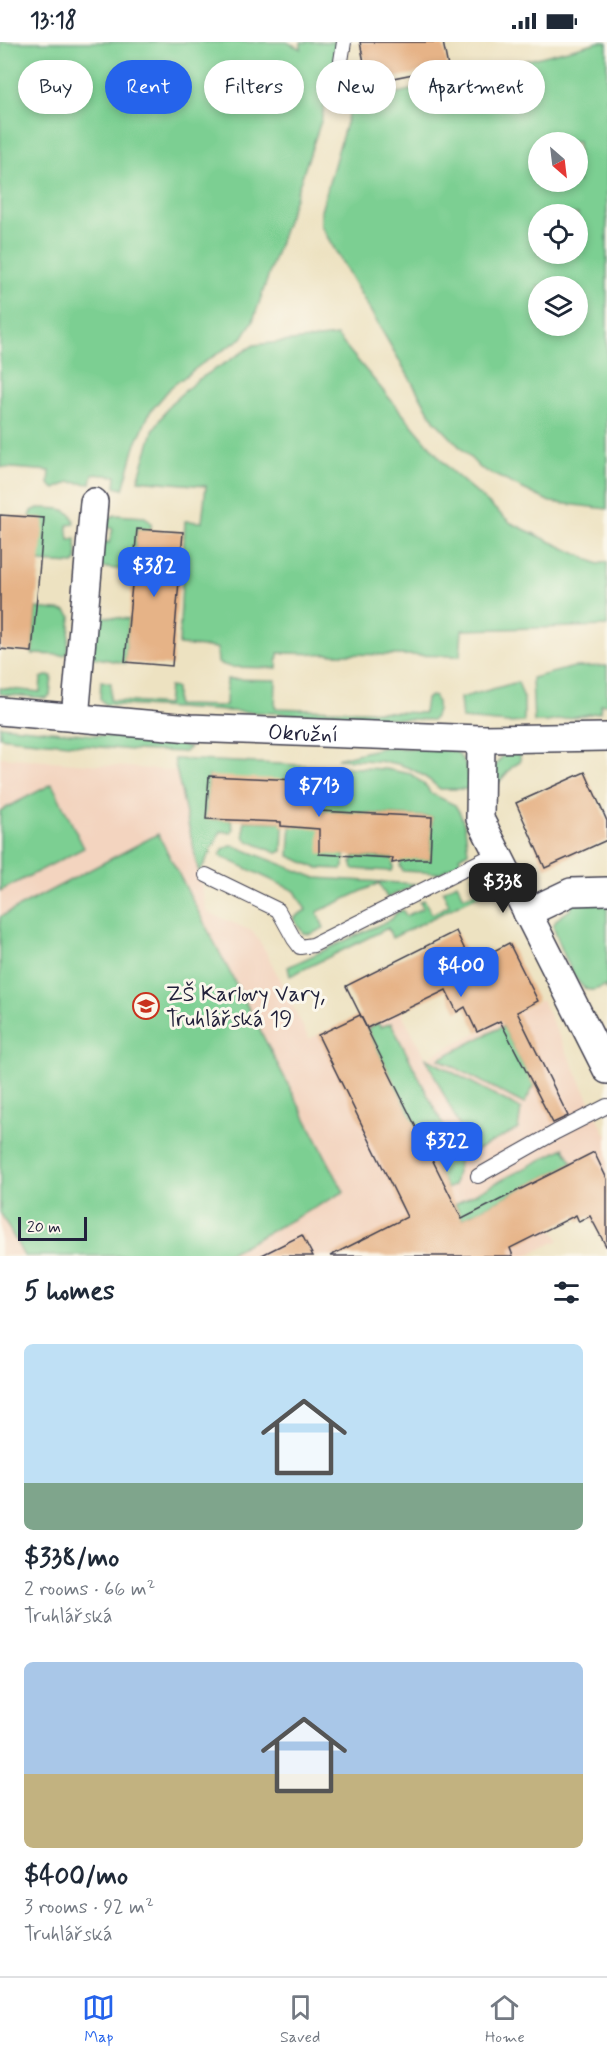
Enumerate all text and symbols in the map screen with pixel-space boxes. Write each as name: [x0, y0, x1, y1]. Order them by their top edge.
text: 13:18: [30, 7, 77, 35]
chip: Buy: [18, 60, 93, 114]
chip: Rent: [105, 60, 192, 114]
chip: Filters: [204, 60, 304, 114]
chip: New: [316, 60, 396, 114]
chip: Apartment: [408, 60, 545, 114]
north arrow: [528, 132, 588, 192]
map controls: [528, 132, 588, 336]
button: locate: [528, 204, 588, 264]
button: layers: [528, 276, 588, 336]
pin: $382: [118, 547, 190, 598]
text: $382: [132, 553, 176, 580]
street label: Okružní: [267, 719, 339, 750]
pin: $713: [283, 767, 355, 818]
text: $713: [299, 773, 339, 800]
pin: $338: [467, 863, 539, 914]
text: $338: [483, 869, 523, 896]
pin: $400: [425, 947, 497, 998]
text: $400: [438, 953, 484, 980]
place label: ZŠ Karlovy Vary, Truhlářská 19: [166, 981, 326, 1034]
school or university icon: ZŠ Karlovy Vary, Truhlářská 19: [131, 991, 161, 1021]
pin: $322: [411, 1122, 483, 1173]
text: $322: [425, 1128, 469, 1155]
scale bar: [18, 1214, 87, 1242]
text: 20 m: [27, 1217, 61, 1238]
text: 5 homes: [24, 1275, 115, 1309]
icon: filters: [550, 1276, 583, 1309]
icon: home: [250, 1383, 358, 1491]
text: $338/mo: [24, 1542, 119, 1576]
text: 2 rooms · 66 m²: [24, 1576, 155, 1603]
text: Truhlářská: [24, 1603, 113, 1630]
icon: home: [250, 1701, 358, 1809]
text: $400/mo: [24, 1860, 128, 1894]
text: 3 rooms · 92 m²: [24, 1894, 154, 1921]
text: Truhlářská: [24, 1921, 113, 1948]
tab: Map: [82, 1991, 115, 2048]
tab: Saved: [280, 1991, 320, 2048]
tab: Home: [485, 1991, 525, 2048]

